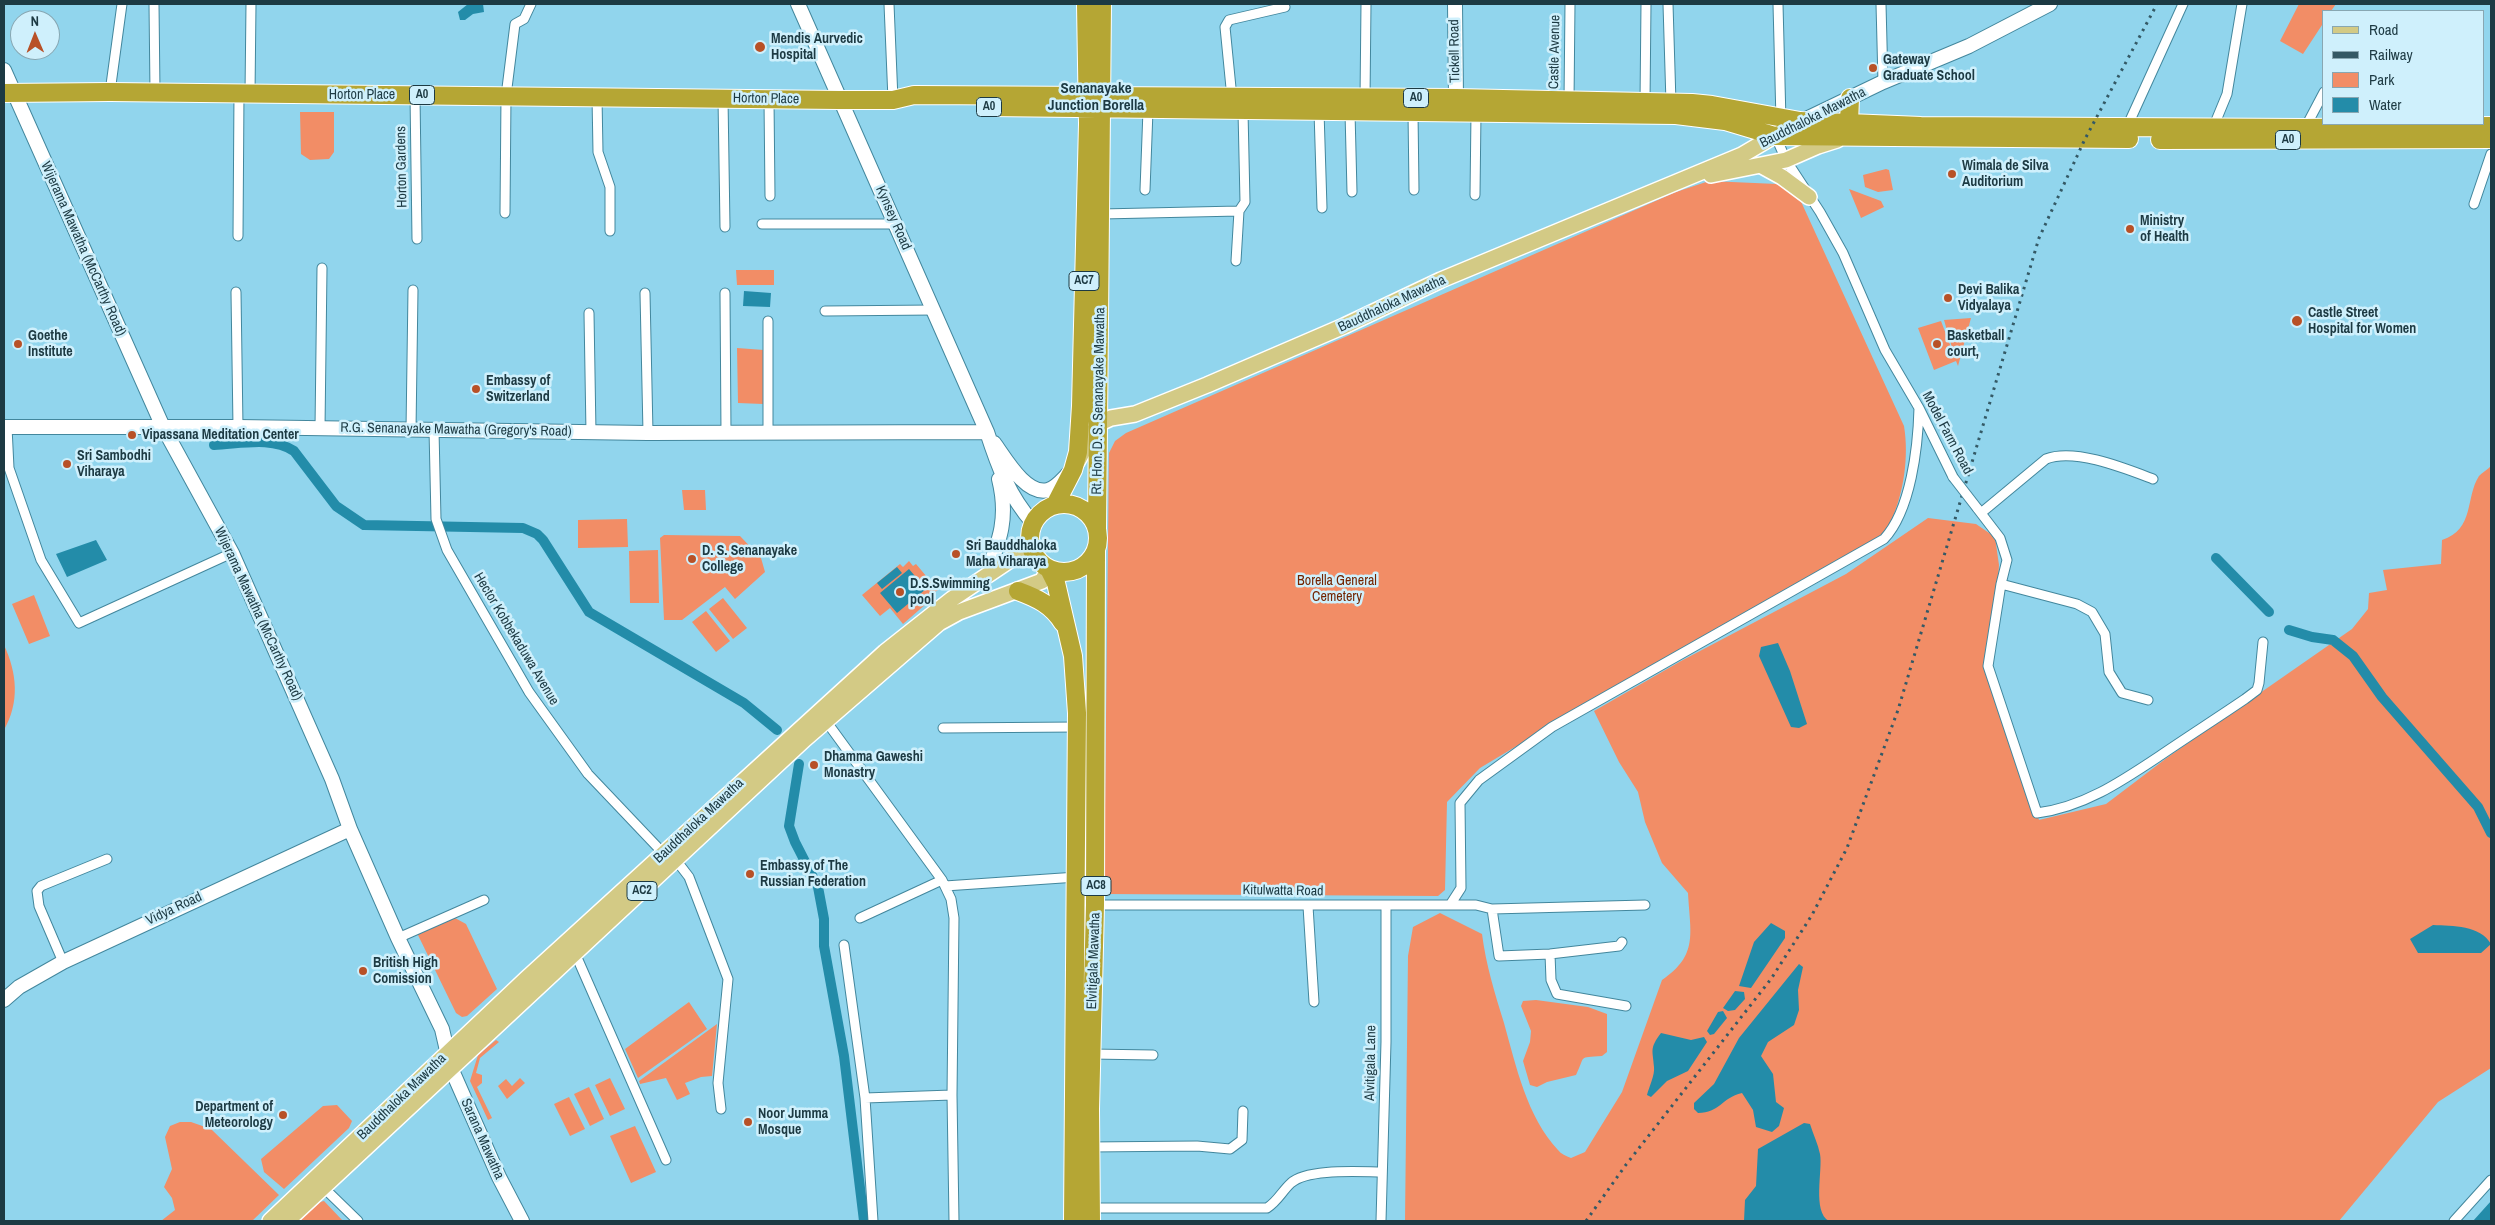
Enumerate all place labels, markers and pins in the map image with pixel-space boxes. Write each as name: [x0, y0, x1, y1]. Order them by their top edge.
place label: Mendis Aurvedic Hospital: [771, 31, 863, 64]
marker: Mendis Aurvedic Hospital: [753, 40, 767, 54]
place label: Gateway Graduate School: [1883, 52, 1975, 84]
marker: Gateway Graduate School: [1867, 62, 1879, 74]
place label: Wimala de Silva Auditorium: [1962, 158, 2049, 190]
marker: Wimala de Silva Auditorium: [1946, 168, 1958, 180]
place label: Ministry of Health: [2140, 213, 2189, 246]
marker: Ministry of Health: [2124, 223, 2136, 235]
place label: Devi Balika Vidyalaya: [1958, 282, 2019, 314]
marker: Devi Balika Vidyalaya: [1942, 292, 1954, 304]
place label: Castle Street Hospital for Women: [2308, 305, 2416, 338]
marker: Castle Street Hospital for Women: [2290, 314, 2304, 328]
place label: Goethe Institute: [28, 328, 73, 361]
place label: Basketball court,: [1947, 328, 2004, 361]
marker: Goethe Institute: [12, 338, 24, 350]
marker: Basketball court,: [1931, 338, 1943, 350]
place label: Embassy of Switzerland: [486, 373, 550, 406]
marker: Embassy of Switzerland: [470, 383, 482, 395]
place label: Vipassana Meditation Center: [142, 427, 299, 443]
marker: Vipassana Meditation Center: [126, 429, 138, 441]
place label: Sri Sambodhi Viharaya: [77, 448, 151, 481]
marker: Sri Sambodhi Viharaya: [61, 458, 73, 470]
place label: Sri Bauddhaloka Maha Viharaya: [966, 538, 1057, 570]
place label: D. S. Senanayake College: [702, 543, 797, 576]
marker: Sri Bauddhaloka Maha Viharaya: [950, 548, 962, 560]
marker: D. S. Senanayake College: [686, 553, 698, 565]
place label: D.S.Swimming pool: [910, 576, 990, 608]
marker: D.S.Swimming pool: [894, 586, 906, 598]
place label: Dhamma Gaweshi Monastry: [824, 749, 923, 782]
marker: Dhamma Gaweshi Monastry: [808, 759, 820, 771]
place label: Embassy of The Russian Federation: [760, 858, 866, 890]
marker: Embassy of The Russian Federation: [744, 868, 756, 880]
place label: British High Comission: [373, 955, 438, 988]
marker: British High Comission: [357, 965, 369, 977]
place label: Department of Meteorology: [195, 1099, 273, 1132]
place label: Noor Jumma Mosque: [758, 1106, 828, 1138]
marker: Department of Meteorology: [277, 1109, 289, 1121]
marker: Noor Jumma Mosque: [742, 1116, 754, 1128]

